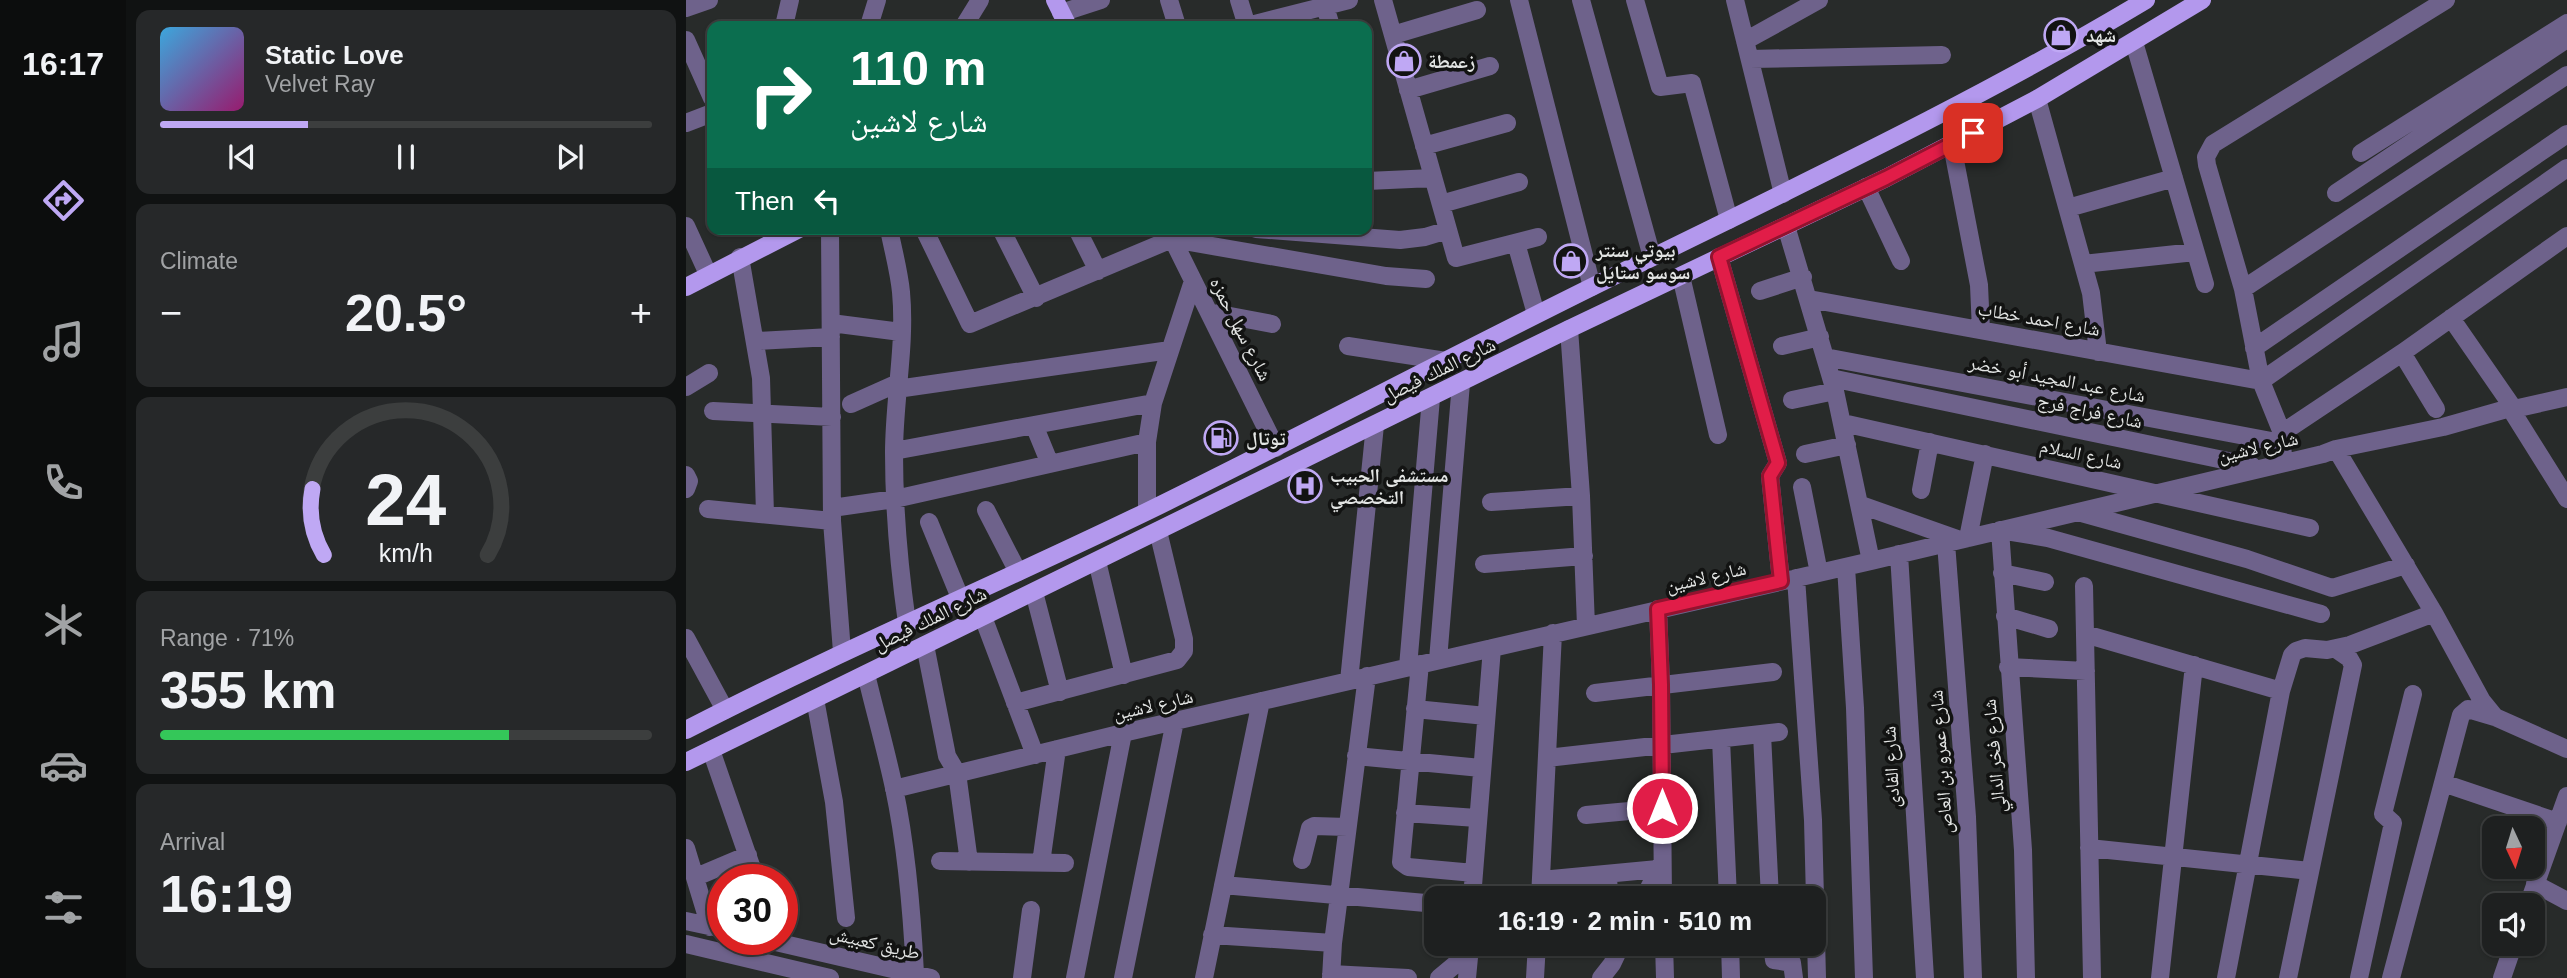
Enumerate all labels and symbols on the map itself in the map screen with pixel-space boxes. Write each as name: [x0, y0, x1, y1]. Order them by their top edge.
shop icon: شهد: [2042, 16, 2080, 54]
place label: شهد: [2086, 25, 2116, 46]
shop icon: زعمطة: [1385, 42, 1423, 80]
place label: زعمطة: [1428, 51, 1475, 72]
pin: [1943, 103, 2003, 163]
place label: بيوتي سنتر سوسو ستايل: [1595, 240, 1690, 284]
shop icon: بيوتي سنتر سوسو ستايل: [1552, 242, 1590, 280]
street label: شارع سهل حمزه: [1205, 274, 1276, 385]
street label: شارع احمد خطاب: [1976, 298, 2102, 341]
street label: شارع الملك فيصل: [1379, 334, 1499, 407]
street label: شارع عبد المجيد أبو خضر: [1966, 351, 2147, 407]
street label: شارع فراج فرج: [2035, 390, 2144, 433]
fuel station icon: توتال: [1202, 419, 1240, 457]
place label: توتال: [1246, 428, 1286, 450]
street label: شارع لاشين: [2216, 428, 2300, 467]
street label: شارع السلام: [2037, 435, 2124, 476]
place label: مستشفى الحبيب التخصصي: [1330, 465, 1448, 512]
hospital icon: مستشفى الحبيب التخصصي: [1286, 467, 1324, 505]
street label: شارع لاشين: [1664, 558, 1748, 597]
street label: شارع الملك فيصل: [870, 583, 990, 656]
street label: شارع لاشين: [1111, 686, 1195, 725]
street label: شارع عمرو بن العاص: [1925, 689, 1958, 835]
street label: شارع فخر الدالي: [1979, 698, 2014, 814]
street label: شارع الفادى: [1878, 726, 1905, 808]
position arrow: [1625, 771, 1699, 845]
north arrow: [2482, 816, 2544, 878]
speed limit sign: 30: [707, 864, 798, 955]
street label: طريق كعبيش: [828, 922, 922, 965]

